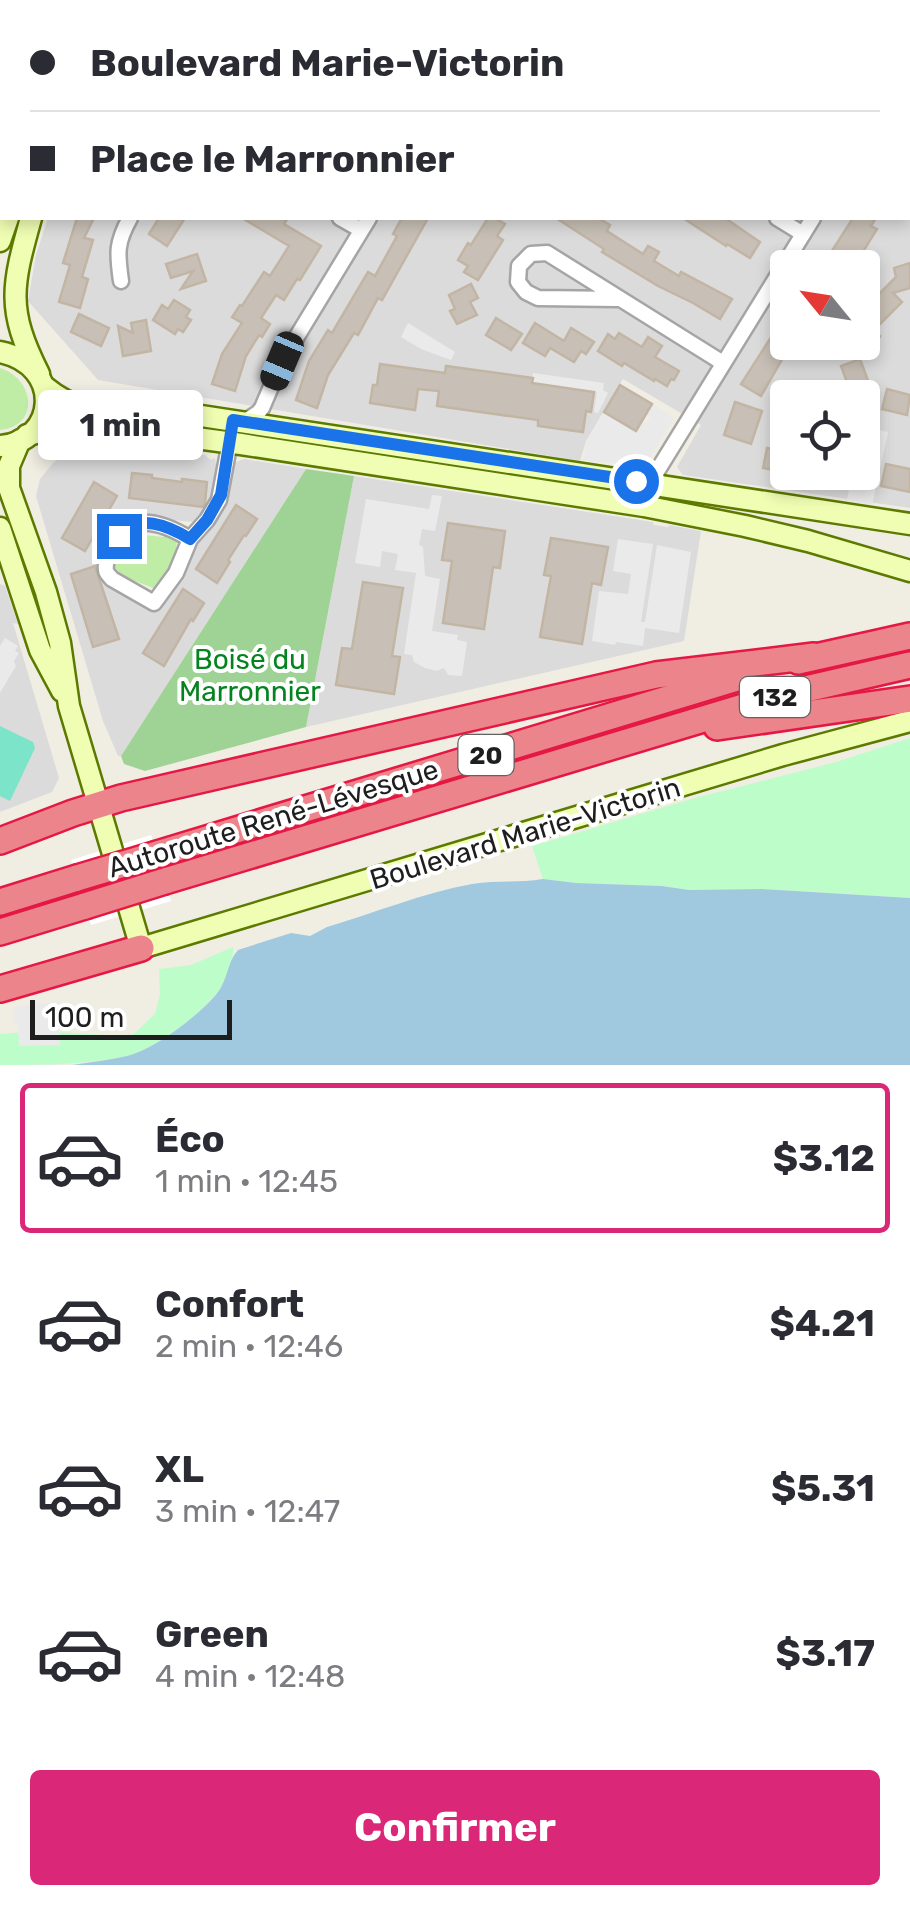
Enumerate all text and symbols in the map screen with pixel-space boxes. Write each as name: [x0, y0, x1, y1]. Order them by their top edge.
text: Boulevard Marie-Victorin: [90, 40, 564, 86]
text: Place le Marronnier: [90, 136, 455, 182]
north arrow: [770, 250, 880, 360]
map controls: [770, 250, 880, 490]
car: [256, 328, 308, 394]
button: locate: [770, 380, 880, 490]
callout: 1 min: [36, 391, 202, 461]
text: 1 min: [80, 406, 161, 444]
route start: [614, 459, 659, 504]
route end: [97, 514, 142, 559]
park label: Boisé du Marronnier: [179, 643, 321, 708]
road number: 132: [740, 677, 810, 717]
road number: 20: [458, 735, 514, 775]
street label: Autoroute René-Lévesque: [104, 752, 442, 885]
street label: Boulevard Marie-Victorin: [366, 770, 684, 896]
scale bar: [30, 995, 232, 1040]
text: 100 m: [45, 1001, 124, 1034]
icon: car: [35, 1113, 125, 1203]
text: Éco: [155, 1116, 225, 1162]
text: $3.12: [773, 1135, 875, 1181]
text: 1 min · 12:45: [155, 1162, 338, 1200]
icon: car: [35, 1278, 125, 1368]
text: Confort: [155, 1281, 304, 1327]
text: $4.21: [770, 1300, 875, 1346]
text: 2 min · 12:46: [155, 1327, 343, 1365]
icon: car: [35, 1443, 125, 1533]
text: XL: [155, 1446, 204, 1492]
text: $5.31: [771, 1465, 875, 1511]
text: 3 min · 12:47: [155, 1492, 340, 1530]
icon: car: [35, 1608, 125, 1698]
text: Green: [155, 1611, 269, 1657]
text: $3.17: [776, 1630, 875, 1676]
text: 4 min · 12:48: [155, 1657, 345, 1695]
button: Confirmer: [30, 1770, 880, 1885]

